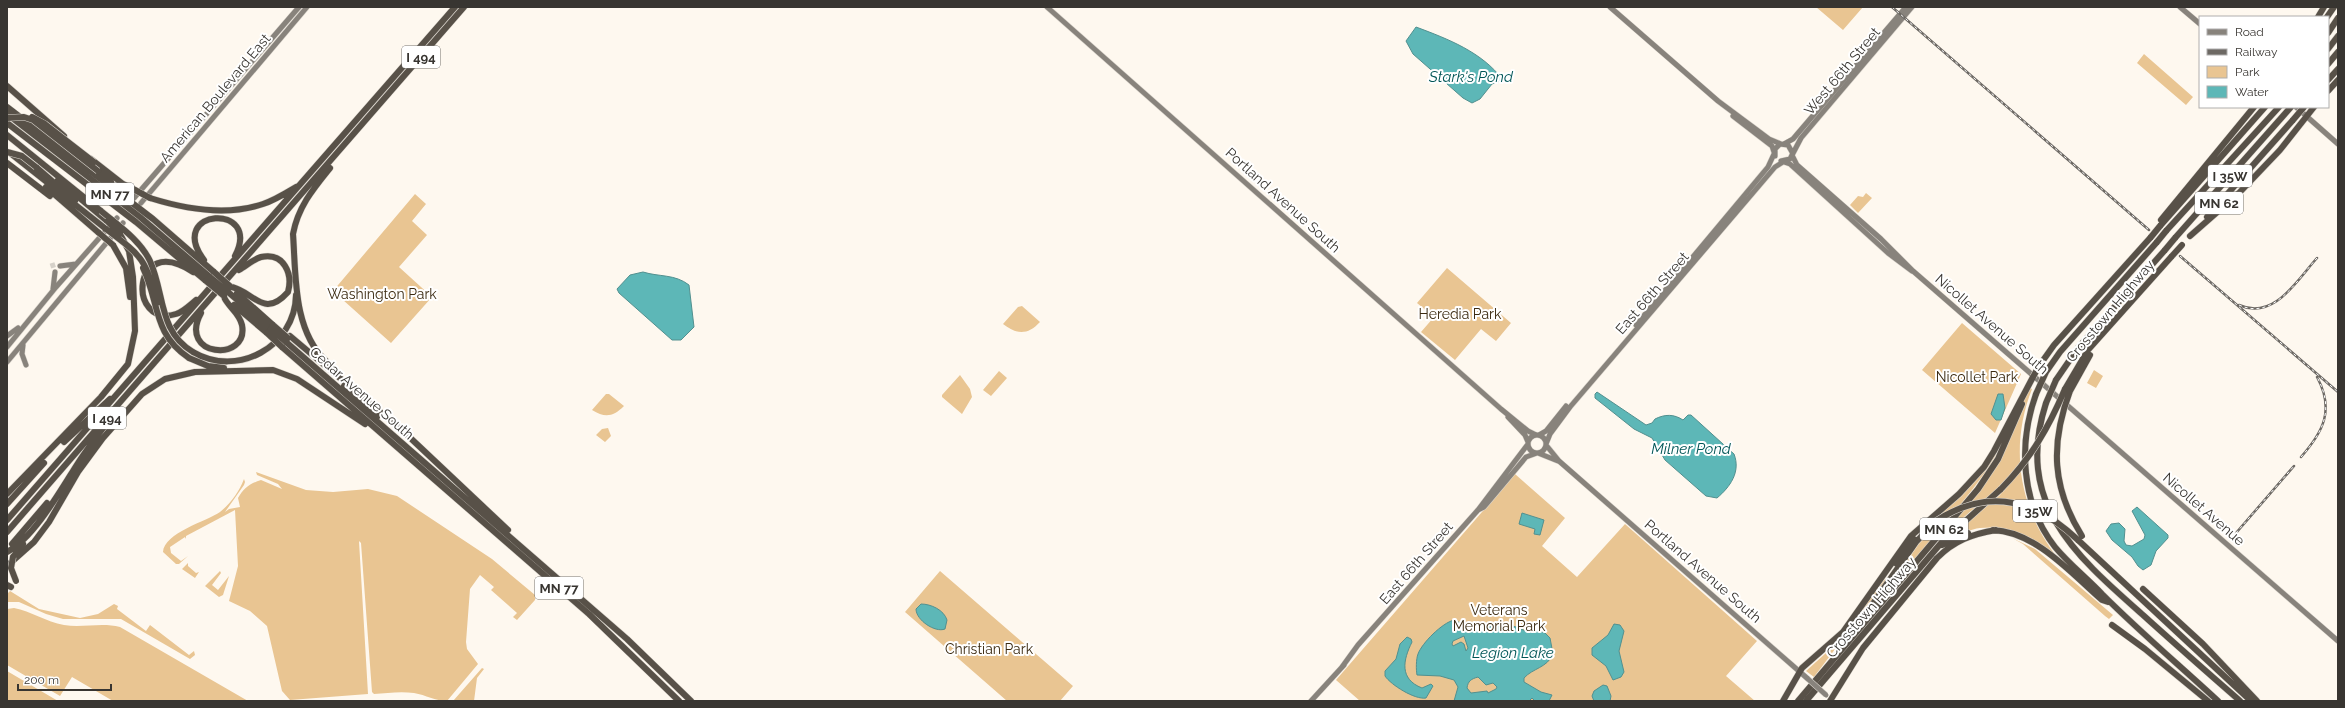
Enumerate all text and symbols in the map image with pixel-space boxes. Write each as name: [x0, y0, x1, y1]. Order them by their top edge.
legend: [2199, 16, 2329, 108]
street label: West 66th Street: [1801, 24, 1883, 118]
text: Road: [2235, 25, 2264, 39]
street label: American Boulevard East: [157, 30, 274, 166]
text: Railway: [2235, 45, 2278, 59]
road number: I 494: [402, 46, 440, 68]
text: Park: [2235, 65, 2260, 79]
water label: Stark's Pond: [1428, 68, 1514, 86]
text: Water: [2235, 85, 2269, 99]
street label: Portland Avenue South: [1222, 144, 1344, 256]
road number: I 35W: [2208, 165, 2252, 187]
road number: MN 77: [86, 183, 134, 205]
road number: MN 62: [2195, 192, 2243, 214]
street label: East 66th Street: [1612, 249, 1692, 337]
street label: Crosstown Highway: [2063, 256, 2158, 365]
street label: Nicollet Avenue South: [1932, 271, 2052, 377]
park label: Washington Park: [327, 286, 437, 302]
park label: Heredia Park: [1419, 306, 1502, 322]
street label: Cedar Avenue South: [307, 343, 417, 443]
park label: Nicollet Park: [1936, 369, 2019, 385]
road number: I 494: [88, 407, 126, 429]
water label: Milner Pond: [1651, 440, 1732, 458]
street label: Nicollet Avenue: [2160, 469, 2248, 549]
road number: I 35W: [2013, 500, 2057, 522]
street label: Portland Avenue South: [1642, 516, 1764, 626]
road number: MN 62: [1920, 518, 1968, 540]
street label: East 66th Street: [1376, 519, 1456, 607]
street label: Crosstown Highway: [1823, 553, 1919, 661]
road number: MN 77: [535, 577, 583, 599]
park label: Veterans Memorial Park: [1453, 602, 1546, 634]
park label: Christian Park: [945, 641, 1034, 657]
water label: Legion Lake: [1472, 644, 1554, 662]
scale bar: [18, 666, 111, 692]
text: 200 m: [24, 673, 59, 687]

